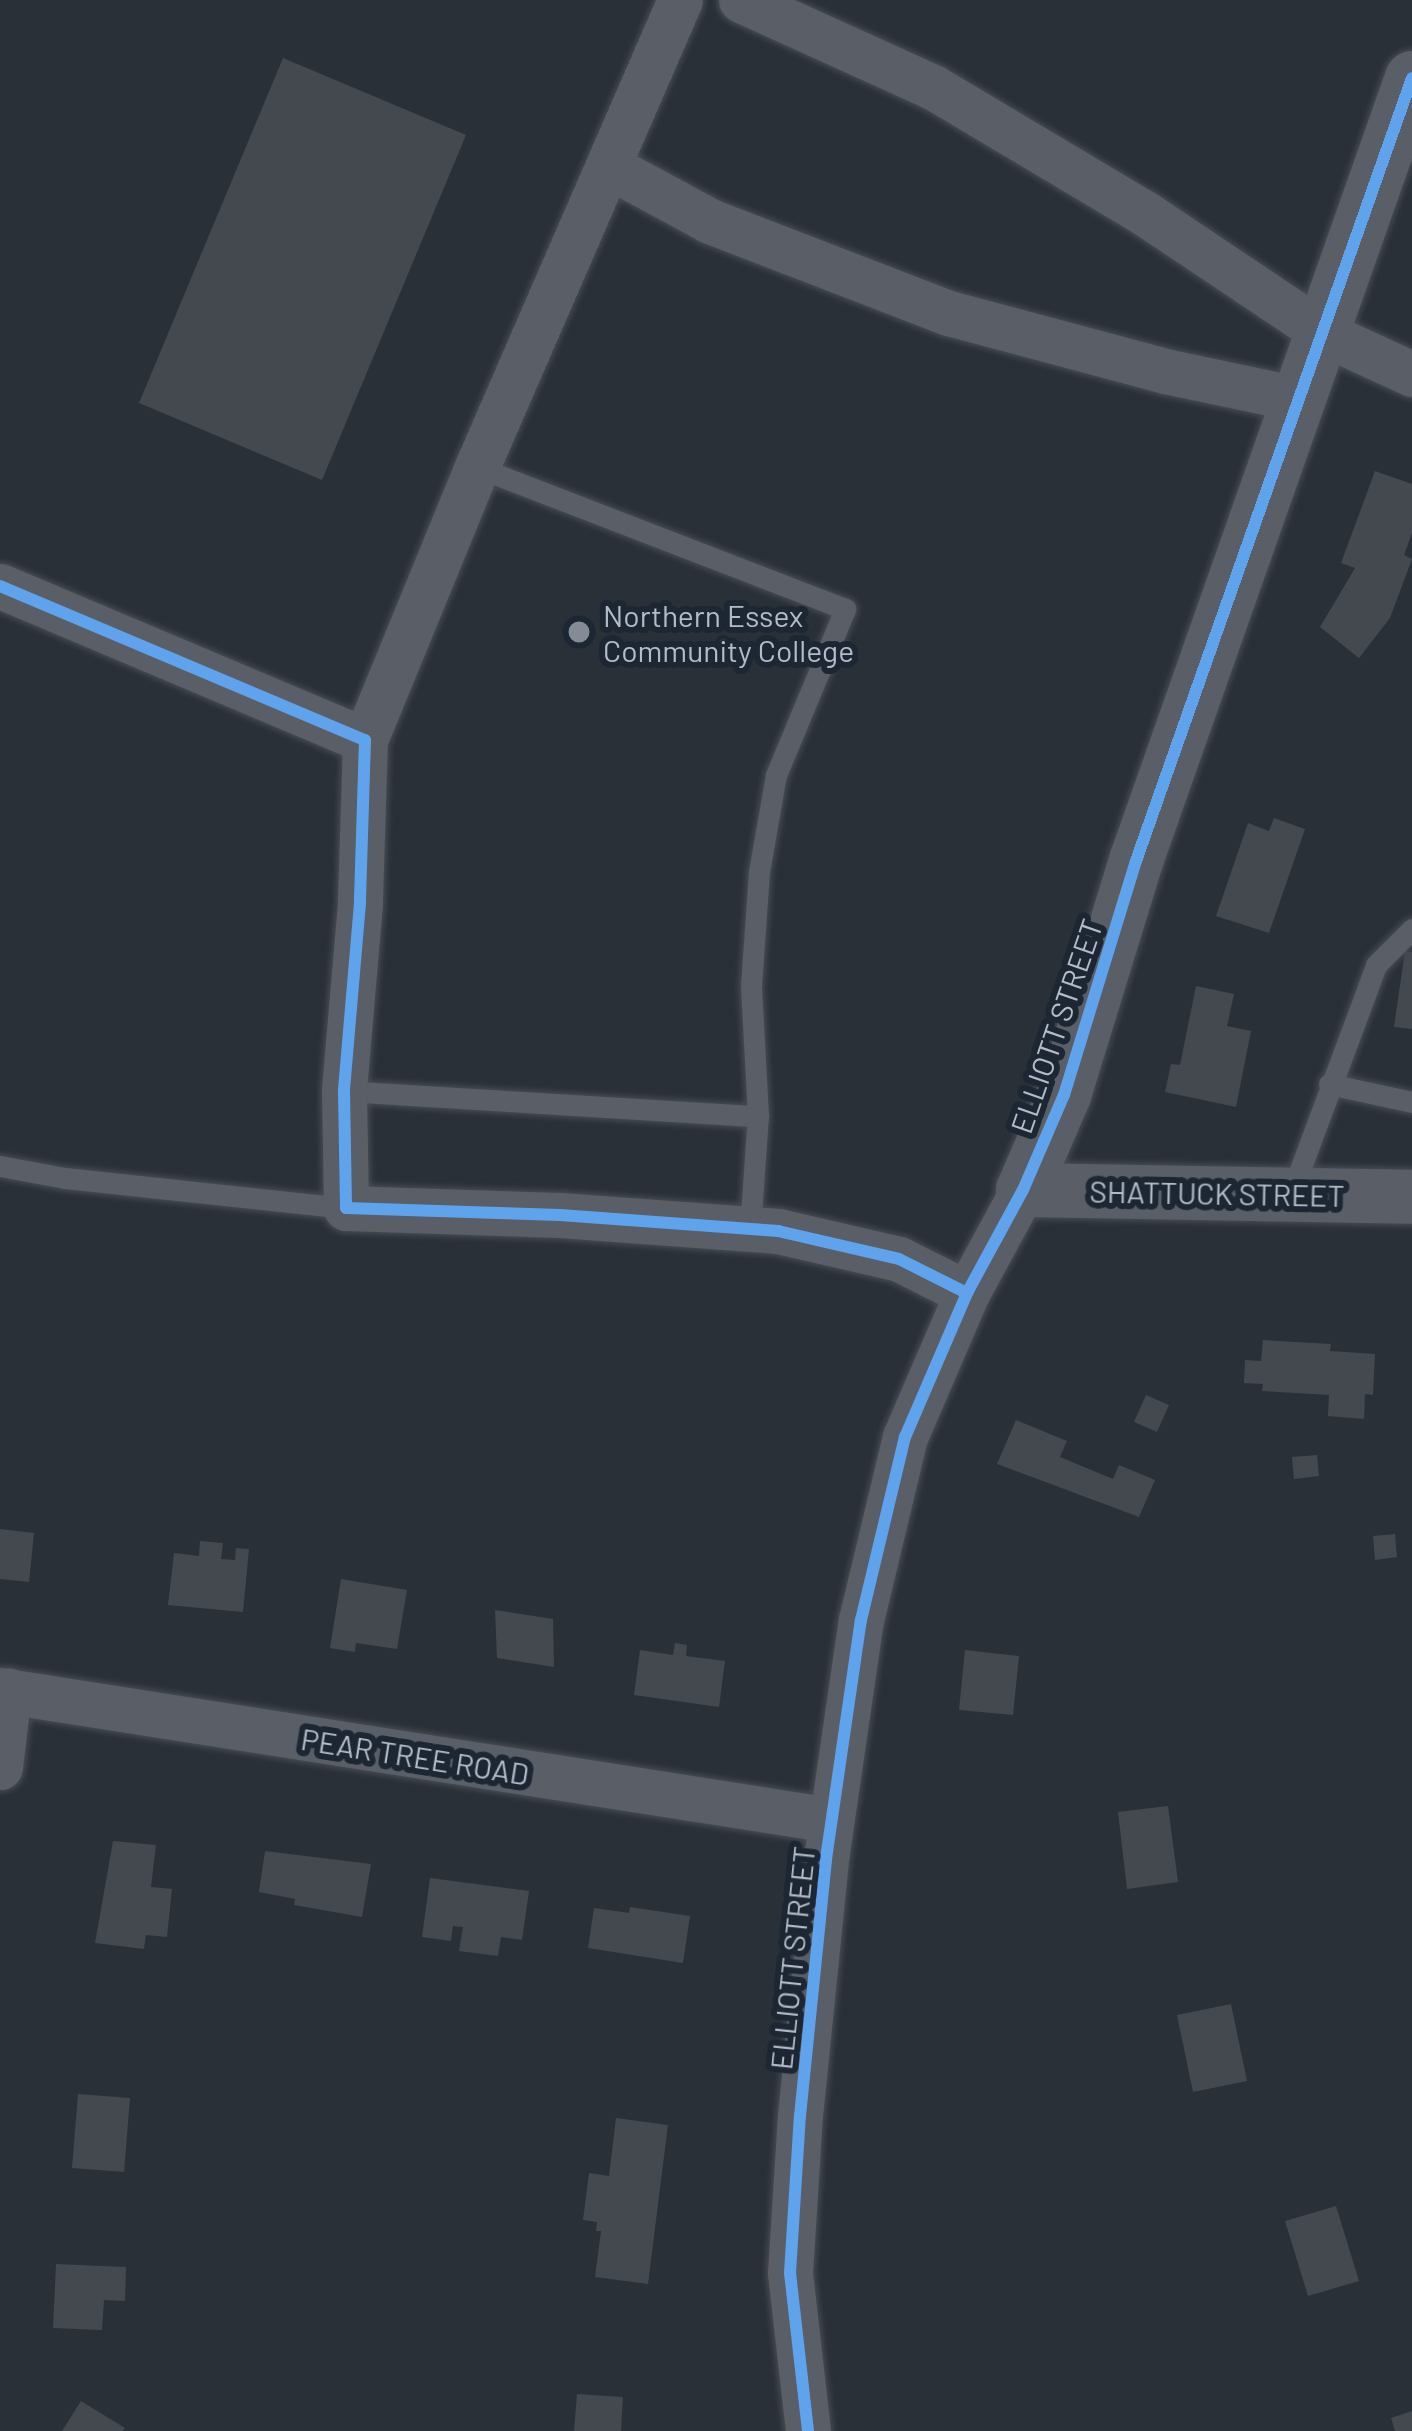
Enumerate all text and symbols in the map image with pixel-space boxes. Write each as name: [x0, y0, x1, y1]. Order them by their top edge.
place label: Northern Essex Community College: [603, 597, 854, 668]
marker: Northern Essex Community College: [566, 619, 592, 645]
street label: ELLIOTT STREET: [1002, 914, 1110, 1138]
street label: SHATTUCK STREET: [1089, 1173, 1345, 1213]
street label: PEAR TREE ROAD: [299, 1720, 531, 1792]
street label: ELLIOTT STREET: [762, 1845, 822, 2071]

